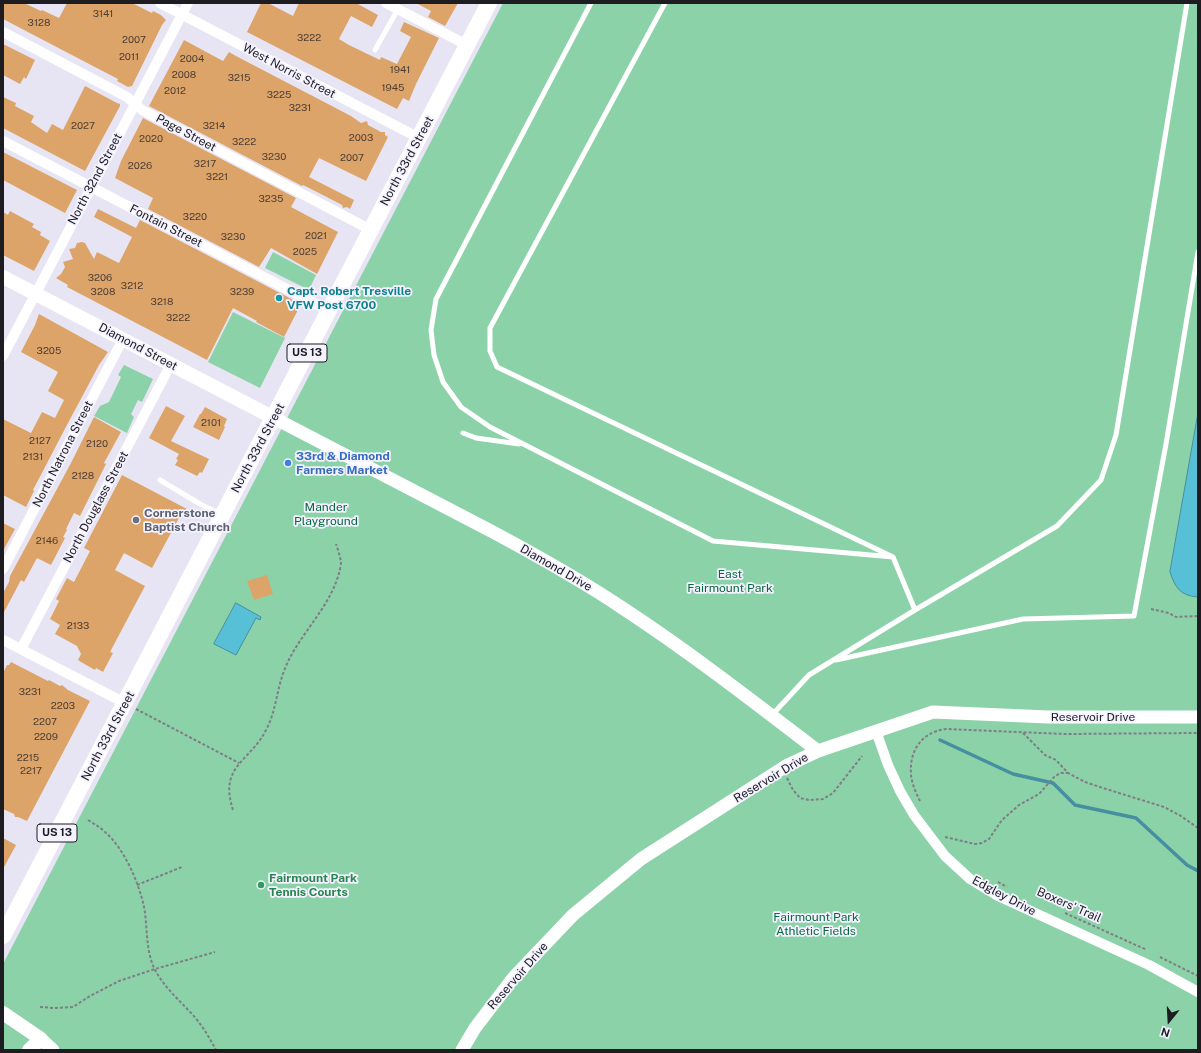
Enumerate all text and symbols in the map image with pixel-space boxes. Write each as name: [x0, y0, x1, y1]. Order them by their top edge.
house number: 3141: [93, 8, 113, 20]
house number: 3128: [28, 17, 50, 29]
house number: 3222: [297, 32, 321, 44]
house number: 2007: [122, 34, 146, 46]
street label: West Norris Street: [240, 40, 338, 102]
house number: 2011: [119, 51, 139, 63]
house number: 2004: [180, 53, 204, 65]
house number: 1941: [390, 64, 410, 76]
house number: 2008: [172, 69, 196, 81]
house number: 3215: [228, 72, 250, 84]
house number: 1945: [382, 82, 404, 94]
house number: 2012: [164, 85, 186, 97]
house number: 3225: [267, 89, 291, 101]
house number: 3231: [289, 102, 311, 114]
street label: Page Street: [153, 111, 219, 155]
street label: North 33rd Street: [377, 114, 437, 208]
house number: 2027: [71, 120, 95, 132]
house number: 3214: [203, 120, 225, 132]
street label: North 32nd Street: [65, 131, 125, 227]
house number: 2003: [349, 132, 373, 144]
house number: 2020: [139, 133, 163, 145]
house number: 3222: [232, 136, 256, 148]
house number: 3230: [262, 151, 286, 163]
house number: 2007: [340, 152, 364, 164]
house number: 3217: [194, 158, 216, 170]
house number: 2026: [128, 160, 152, 172]
house number: 3221: [206, 171, 228, 183]
house number: 3235: [259, 193, 283, 205]
street label: Fontain Street: [127, 202, 205, 250]
house number: 3220: [183, 211, 207, 223]
house number: 2021: [305, 230, 327, 242]
house number: 3230: [221, 231, 245, 243]
house number: 2025: [293, 246, 317, 258]
house number: 3206: [88, 272, 112, 284]
house number: 3212: [121, 280, 143, 292]
place label: Capt. Robert Tresville VFW Post 6700: [287, 284, 411, 312]
house number: 3208: [91, 286, 115, 298]
house number: 3239: [230, 286, 254, 298]
marker: Capt. Robert Tresville VFW Post 6700: [274, 293, 284, 303]
house number: 3218: [151, 296, 173, 308]
house number: 3222: [166, 312, 190, 324]
street label: Diamond Street: [96, 320, 180, 374]
road number: US 13: [287, 344, 327, 362]
house number: 3205: [37, 345, 61, 357]
street label: North Natrona Street: [30, 398, 96, 510]
street label: North 33rd Street: [228, 401, 288, 495]
house number: 2101: [201, 417, 221, 429]
house number: 2127: [29, 435, 51, 447]
house number: 2120: [86, 438, 108, 450]
street label: North Douglass Street: [60, 449, 132, 565]
place label: 33rd & Diamond Farmers Market: [296, 449, 390, 477]
house number: 2131: [23, 451, 43, 463]
marker: 33rd & Diamond Farmers Market: [283, 458, 293, 468]
house number: 2128: [72, 470, 94, 482]
park label: Mander Playground: [294, 500, 358, 528]
place label: Cornerstone Baptist Church: [144, 506, 230, 534]
marker: Cornerstone Baptist Church: [131, 515, 141, 525]
house number: 2146: [36, 535, 58, 547]
street label: Diamond Drive: [517, 542, 595, 594]
park label: East Fairmount Park: [687, 567, 773, 595]
house number: 2133: [67, 620, 89, 632]
house number: 3231: [19, 686, 41, 698]
street label: North 33rd Street: [78, 689, 138, 783]
house number: 2203: [51, 700, 75, 712]
street label: Reservoir Drive: [1051, 710, 1135, 724]
house number: 2207: [33, 716, 57, 728]
house number: 2209: [34, 731, 58, 743]
street label: Reservoir Drive: [731, 750, 811, 806]
house number: 2215: [17, 752, 39, 764]
house number: 2217: [20, 765, 42, 777]
road number: US 13: [37, 824, 77, 842]
place label: Fairmount Park Tennis Courts: [269, 871, 357, 899]
street label: Edgley Drive: [970, 873, 1038, 919]
marker: Fairmount Park Tennis Courts: [256, 880, 266, 890]
street label: Boxers' Trail: [1035, 884, 1103, 926]
park label: Fairmount Park Athletic Fields: [773, 910, 859, 938]
street label: Reservoir Drive: [485, 939, 551, 1013]
north arrow: [1149, 1001, 1189, 1041]
text: N: [1159, 1025, 1171, 1039]

